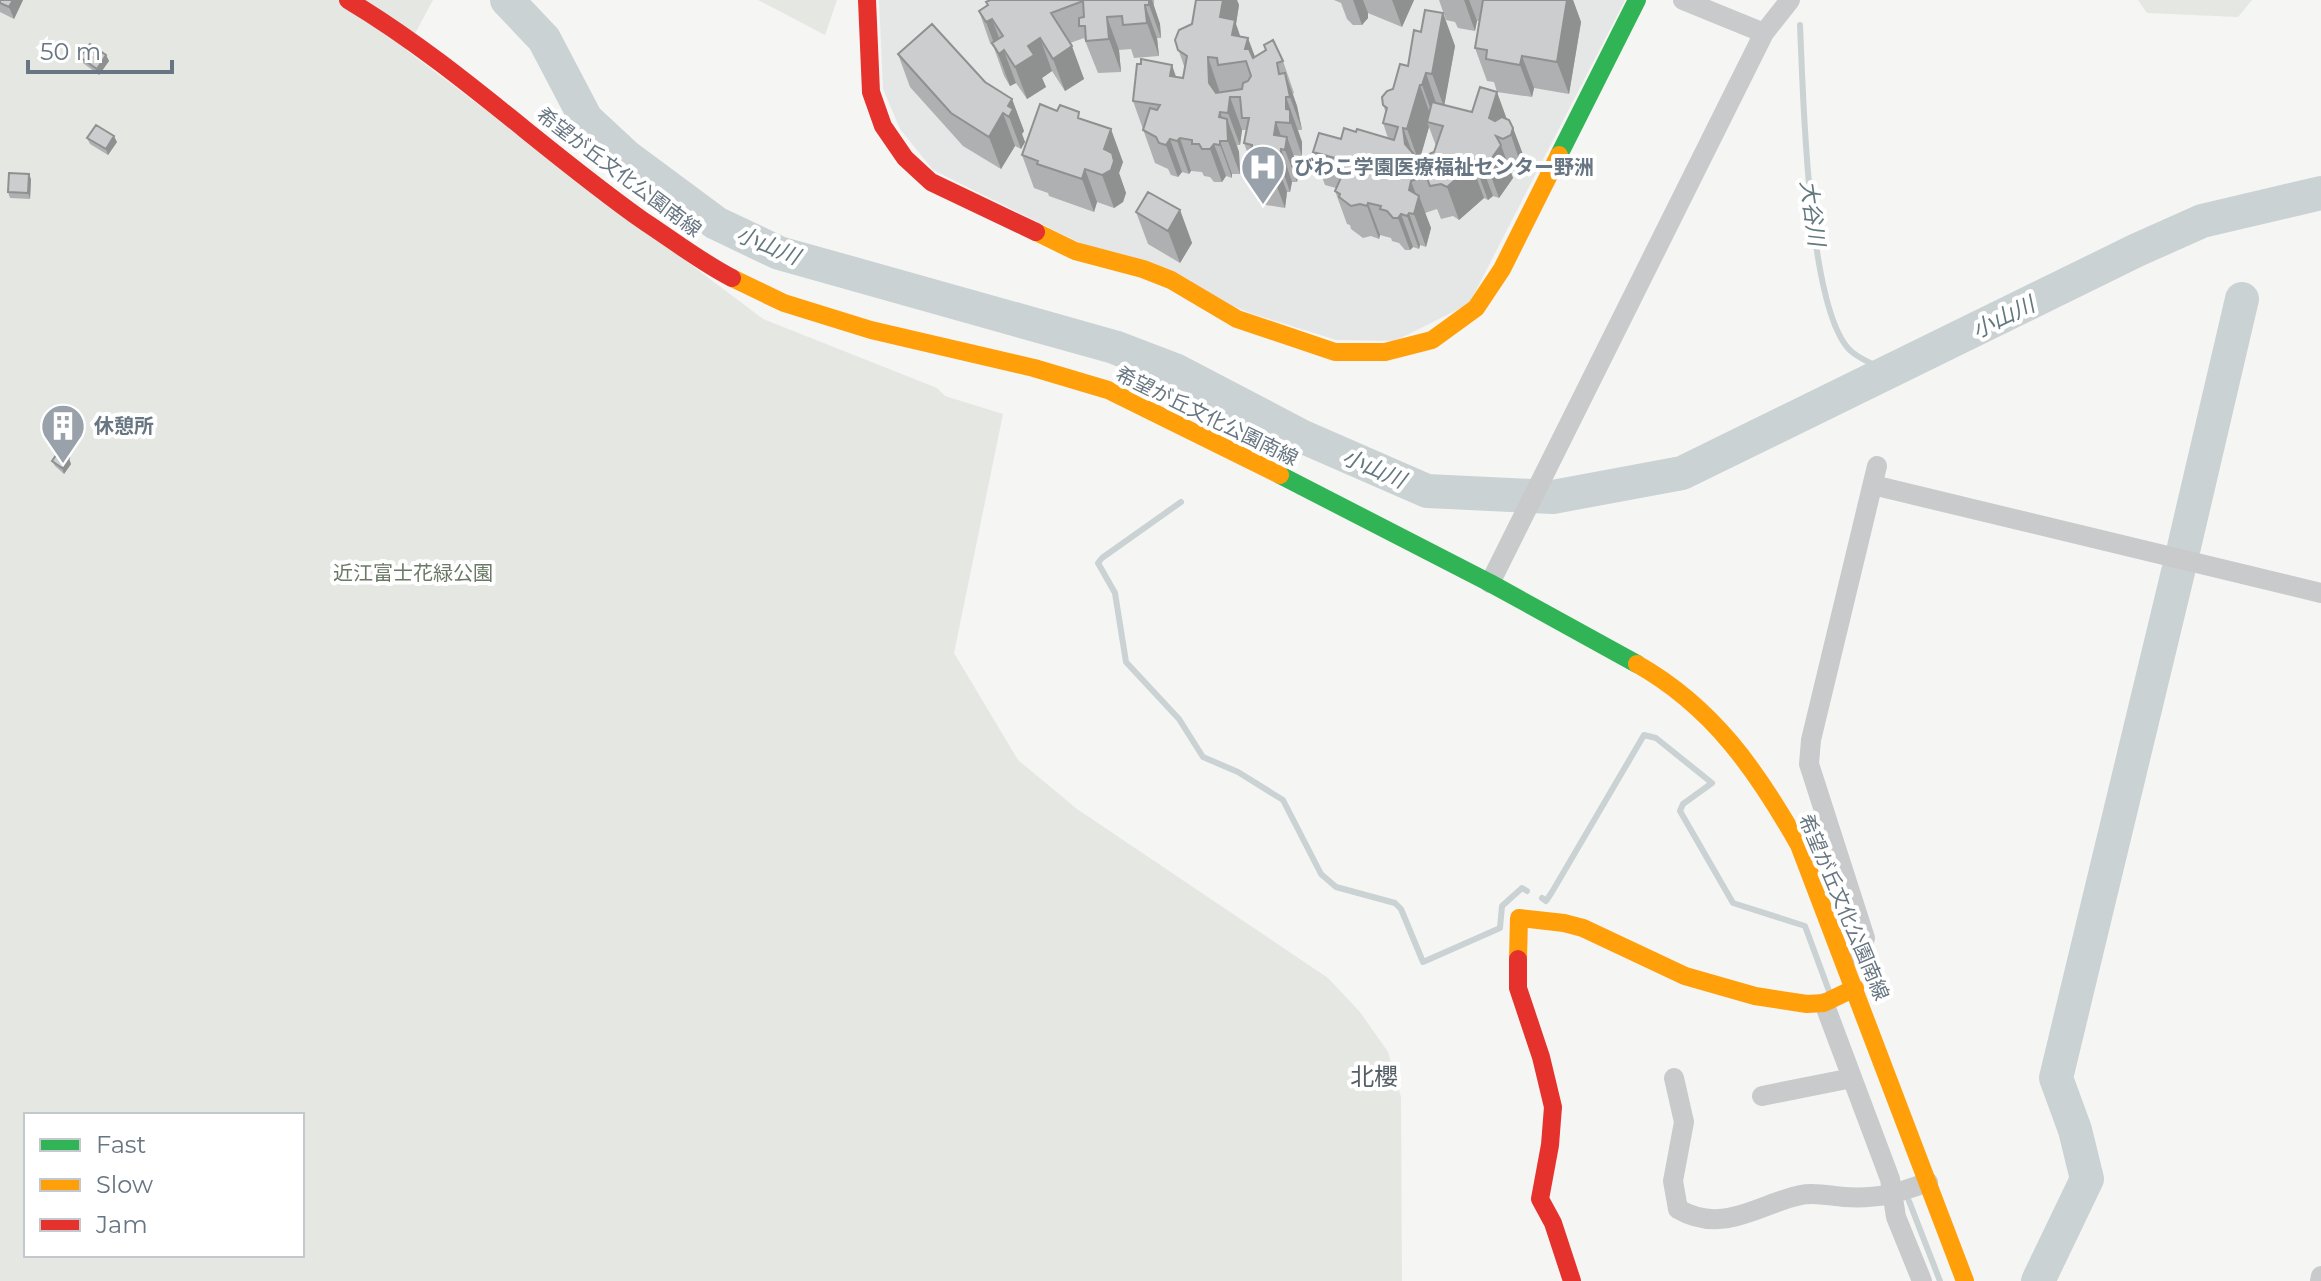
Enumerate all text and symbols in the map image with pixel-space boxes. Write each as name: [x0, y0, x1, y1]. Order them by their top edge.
scale bar: [28, 24, 172, 74]
text: 50 m: [40, 37, 101, 66]
street label: 希望が丘文化公園南線: [532, 102, 706, 242]
hospital icon: びわこ学園医療福祉センター野洲: [1239, 143, 1287, 206]
place label: びわこ学園医療福祉センター野洲: [1294, 155, 1594, 179]
water label: 大谷川: [1795, 179, 1831, 250]
water label: 小山川: [732, 221, 805, 271]
water label: 小山川: [1968, 290, 2041, 344]
street label: 希望が丘文化公園南線: [1112, 361, 1302, 471]
building icon: 休憩所: [39, 402, 87, 465]
place label: 休憩所: [94, 414, 154, 438]
water label: 小山川: [1338, 443, 1411, 495]
park label: 近江富士花緑公園: [333, 561, 493, 585]
street label: 希望が丘文化公園南線: [1794, 810, 1894, 1004]
district label: 北櫻: [1350, 1062, 1398, 1091]
legend: [24, 1113, 304, 1257]
text: Fast: [96, 1130, 147, 1159]
text: Slow: [96, 1170, 153, 1199]
text: Jam: [95, 1210, 148, 1239]

